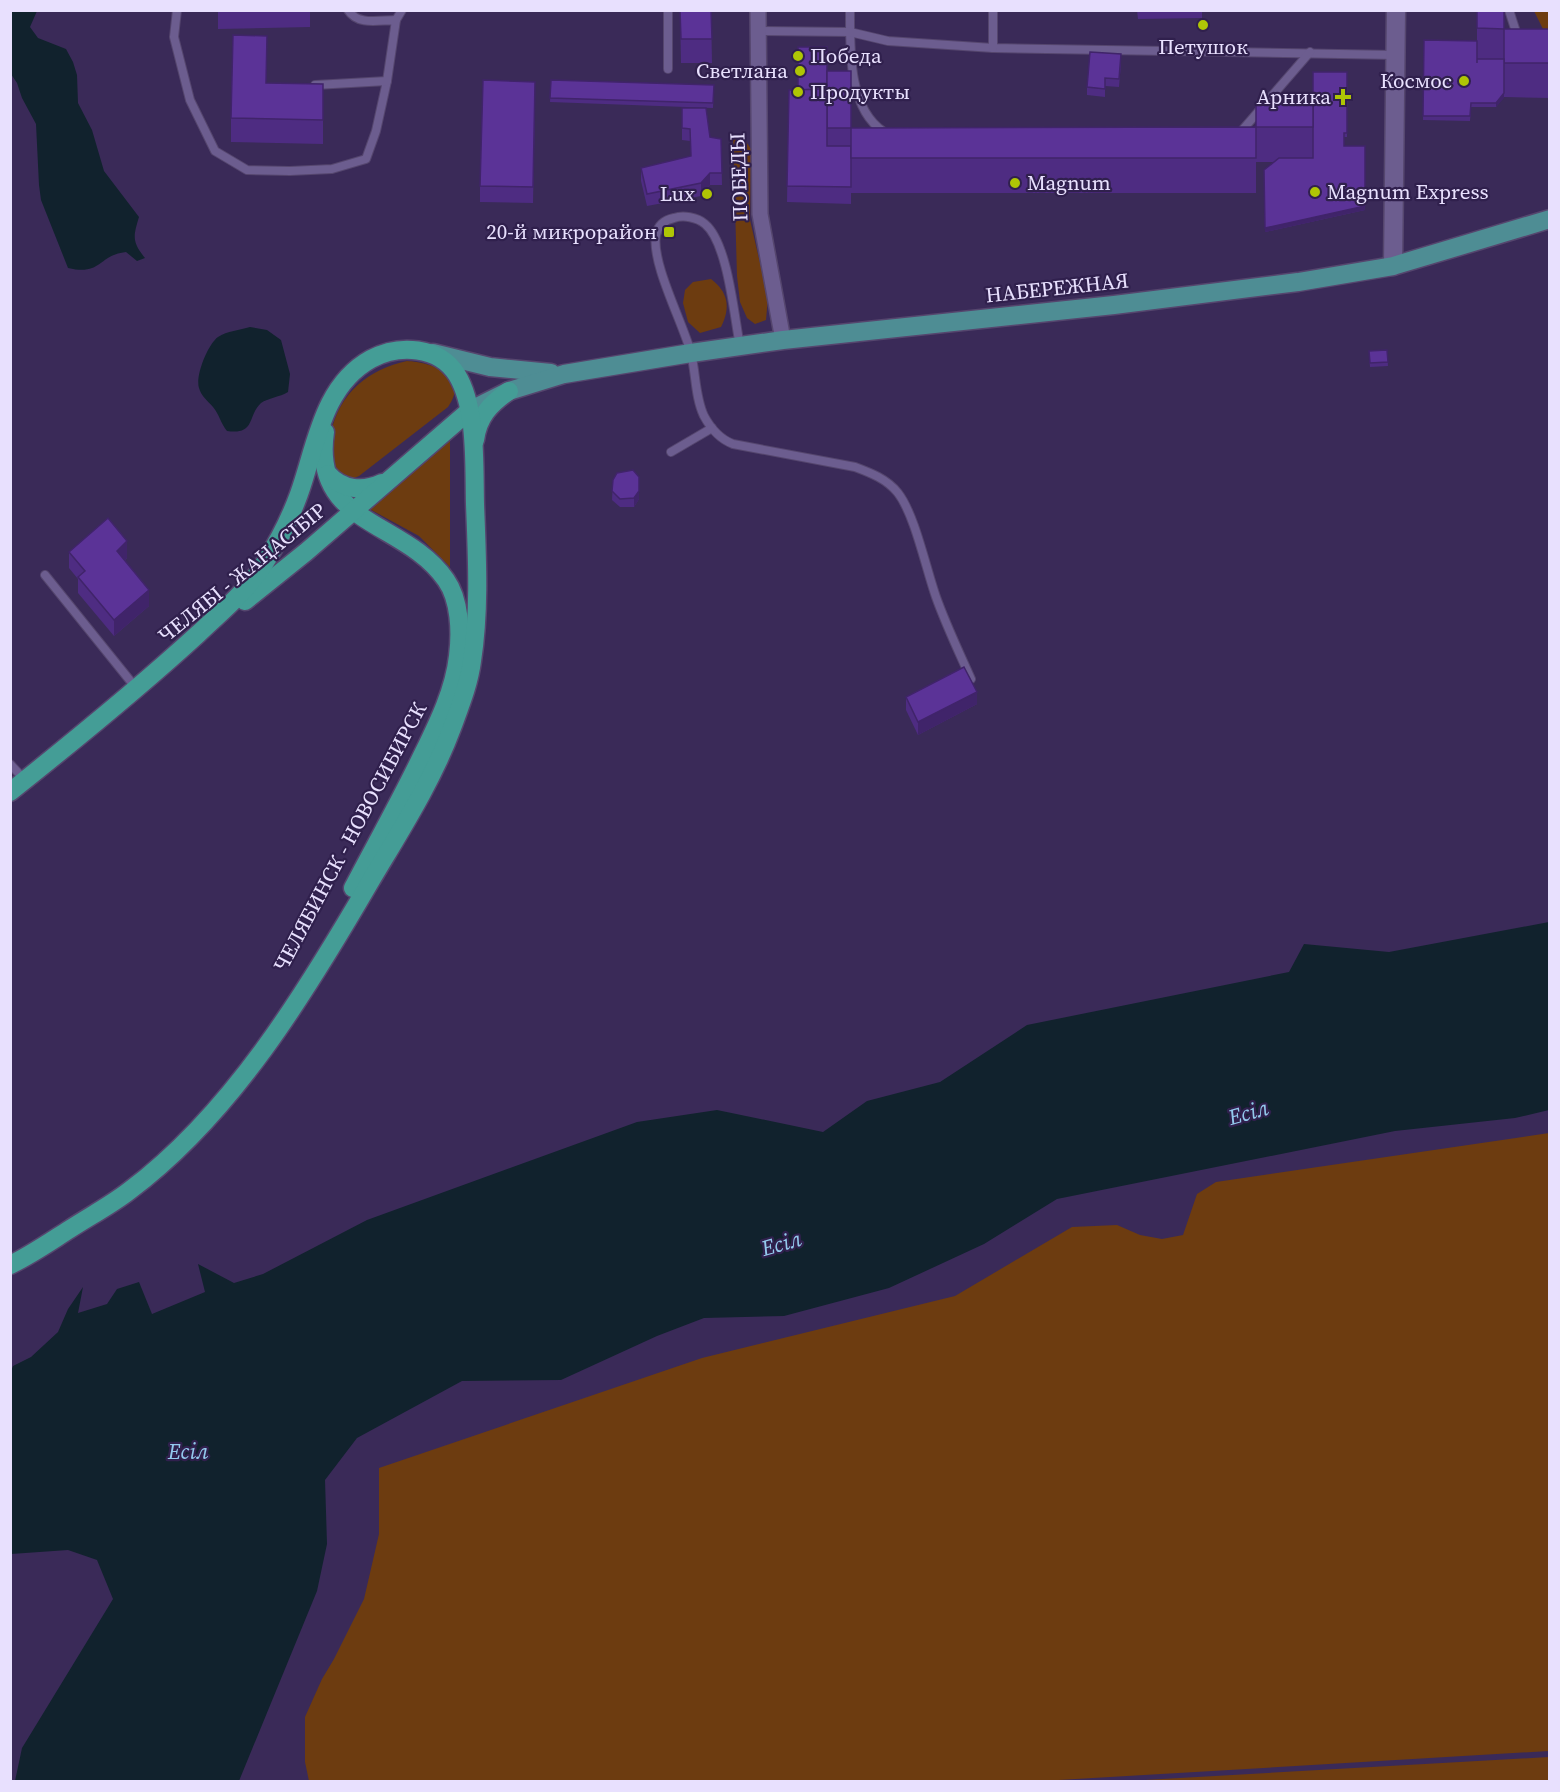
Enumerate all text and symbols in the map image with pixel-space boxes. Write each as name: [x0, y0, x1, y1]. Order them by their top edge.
marker: Петушок: [1196, 18, 1210, 32]
place label: Петушок: [1158, 32, 1248, 61]
place label: Победа: [810, 41, 882, 70]
marker: Победа: [791, 49, 805, 63]
place label: Светлана: [696, 56, 788, 85]
marker: Светлана: [793, 64, 807, 78]
place label: Космос: [1380, 66, 1452, 95]
marker: Космос: [1457, 74, 1471, 88]
place label: Продукты: [810, 77, 910, 106]
place label: Арника: [1257, 82, 1331, 111]
marker: Продукты: [791, 85, 805, 99]
marker: Арника: [1336, 90, 1350, 104]
street label: ПОБЕДЫ: [722, 132, 755, 222]
place label: Magnum: [1027, 168, 1111, 197]
marker: Magnum: [1008, 176, 1022, 190]
place label: Magnum Express: [1327, 177, 1489, 206]
place label: Lux: [660, 179, 695, 208]
marker: Magnum Express: [1308, 185, 1322, 199]
marker: Lux: [700, 187, 714, 201]
place label: 20-й микрорайон: [486, 217, 657, 246]
marker: 20-й микрорайон: [662, 225, 676, 239]
street label: НАБЕРЕЖНАЯ: [984, 266, 1130, 309]
street label: ЧЕЛЯБІ - ЖАҢАСІБІР: [152, 496, 332, 649]
street label: ЧЕЛЯБИНСК - НОВОСИБИРСК: [266, 697, 433, 976]
water label: Есіл: [1223, 1092, 1272, 1132]
water label: Есіл: [756, 1223, 805, 1263]
water label: Есіл: [167, 1436, 208, 1466]

